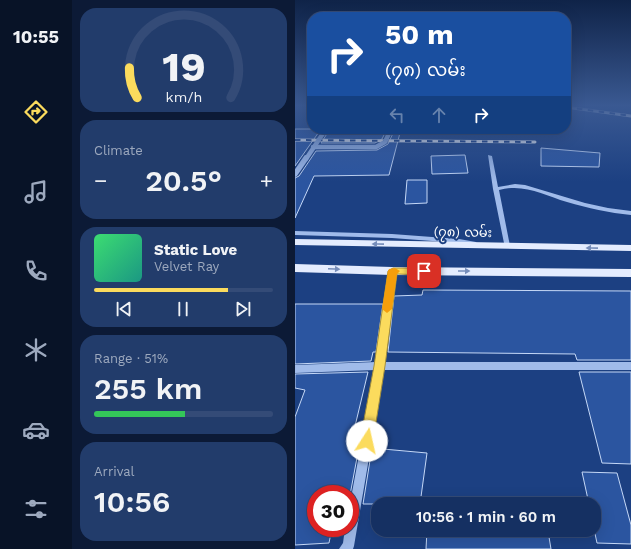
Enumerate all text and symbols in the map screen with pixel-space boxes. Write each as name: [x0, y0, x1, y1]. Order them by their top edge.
text: 50 m: [385, 18, 454, 51]
text: 10:55: [13, 26, 59, 47]
icon: right: [319, 28, 371, 80]
text: 19: [162, 42, 205, 91]
text: (၇၈) လမ်း: [385, 59, 466, 80]
text: km/h: [165, 89, 202, 105]
icon: directions: [22, 98, 50, 126]
icon: left: [386, 104, 408, 126]
icon: ahead: [428, 104, 450, 126]
icon: right: [470, 104, 492, 126]
text: Climate: [94, 143, 143, 158]
text: 20.5°: [145, 163, 222, 198]
text: −: [94, 168, 107, 193]
text: +: [260, 168, 273, 193]
icon: music: [22, 178, 50, 206]
street label: (၇၈) လမ်း: [434, 223, 492, 243]
one-way arrow: [372, 240, 384, 247]
text: Static Love: [154, 241, 237, 259]
one-way arrow: [585, 245, 598, 251]
pin: [407, 254, 441, 288]
icon: phone: [22, 257, 50, 285]
text: Velvet Ray: [154, 259, 219, 274]
icon: arrive: [413, 260, 435, 282]
one-way arrow: [328, 266, 341, 272]
one-way arrow: [458, 268, 470, 275]
icon: previous: [113, 298, 135, 320]
icon: pause: [172, 298, 194, 320]
icon: next: [232, 298, 254, 320]
icon: climate: [22, 336, 50, 364]
text: Range · 51%: [94, 351, 168, 366]
text: 255 km: [94, 371, 202, 406]
icon: car: [22, 416, 50, 444]
position arrow: [346, 420, 388, 462]
text: Arrival: [94, 464, 135, 479]
text: 10:56: [94, 484, 170, 519]
speed limit sign: 30: [307, 485, 359, 537]
icon: filters: [22, 495, 50, 523]
text: 10:56 · 1 min · 60 m: [416, 508, 556, 526]

